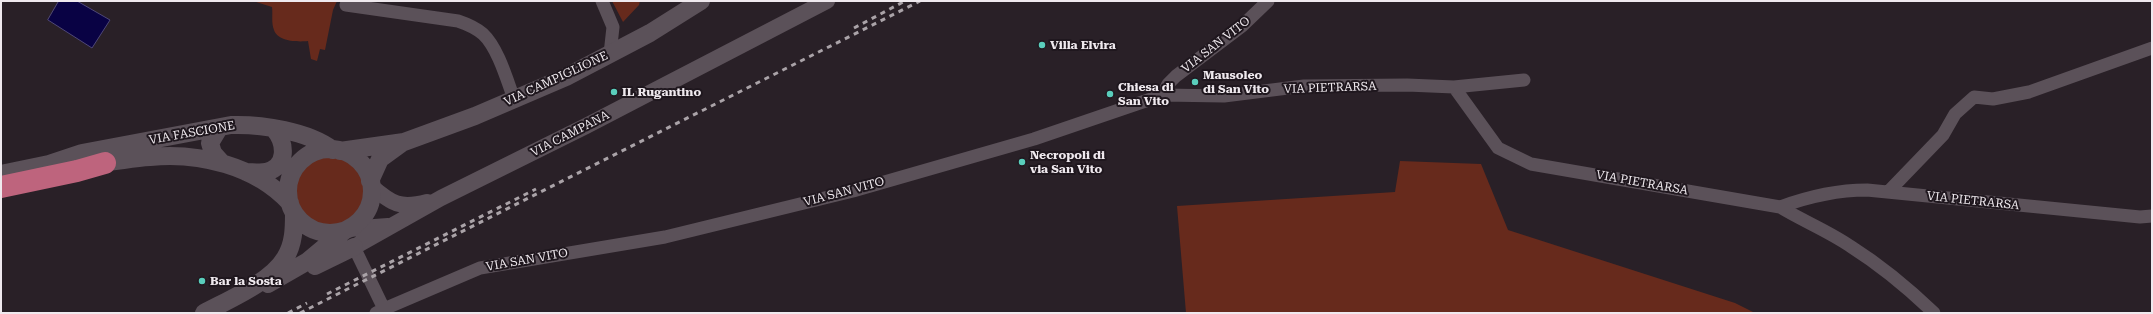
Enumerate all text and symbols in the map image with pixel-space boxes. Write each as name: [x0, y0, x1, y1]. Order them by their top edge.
street label: VIA SAN VITO: [1179, 14, 1253, 76]
place label: Villa Elvira: [1050, 38, 1116, 52]
marker: Villa Elvira: [1037, 40, 1047, 50]
street label: VIA CAMPIGLIONE: [502, 49, 610, 109]
place label: Mausoleo di San Vito: [1203, 68, 1269, 96]
marker: Mausoleo di San Vito: [1190, 77, 1200, 87]
street label: VIA PIETRARSA: [1283, 79, 1377, 97]
place label: Chiesa di San Vito: [1118, 80, 1174, 108]
place label: IL Rugantino: [622, 85, 701, 99]
marker: IL Rugantino: [609, 87, 619, 97]
marker: Chiesa di San Vito: [1105, 89, 1115, 99]
street label: VIA CAMPANA: [528, 108, 612, 160]
street label: VIA FASCIONE: [148, 118, 236, 148]
place label: Necropoli di via San Vito: [1030, 148, 1105, 176]
marker: Necropoli di via San Vito: [1017, 157, 1027, 167]
street label: VIA PIETRARSA: [1595, 168, 1689, 198]
street label: VIA SAN VITO: [802, 174, 886, 210]
street label: VIA PIETRARSA: [1926, 189, 2020, 213]
street label: VIA SAN VITO: [485, 246, 569, 274]
place label: Bar la Sosta: [210, 274, 282, 288]
marker: Bar la Sosta: [197, 276, 207, 286]

